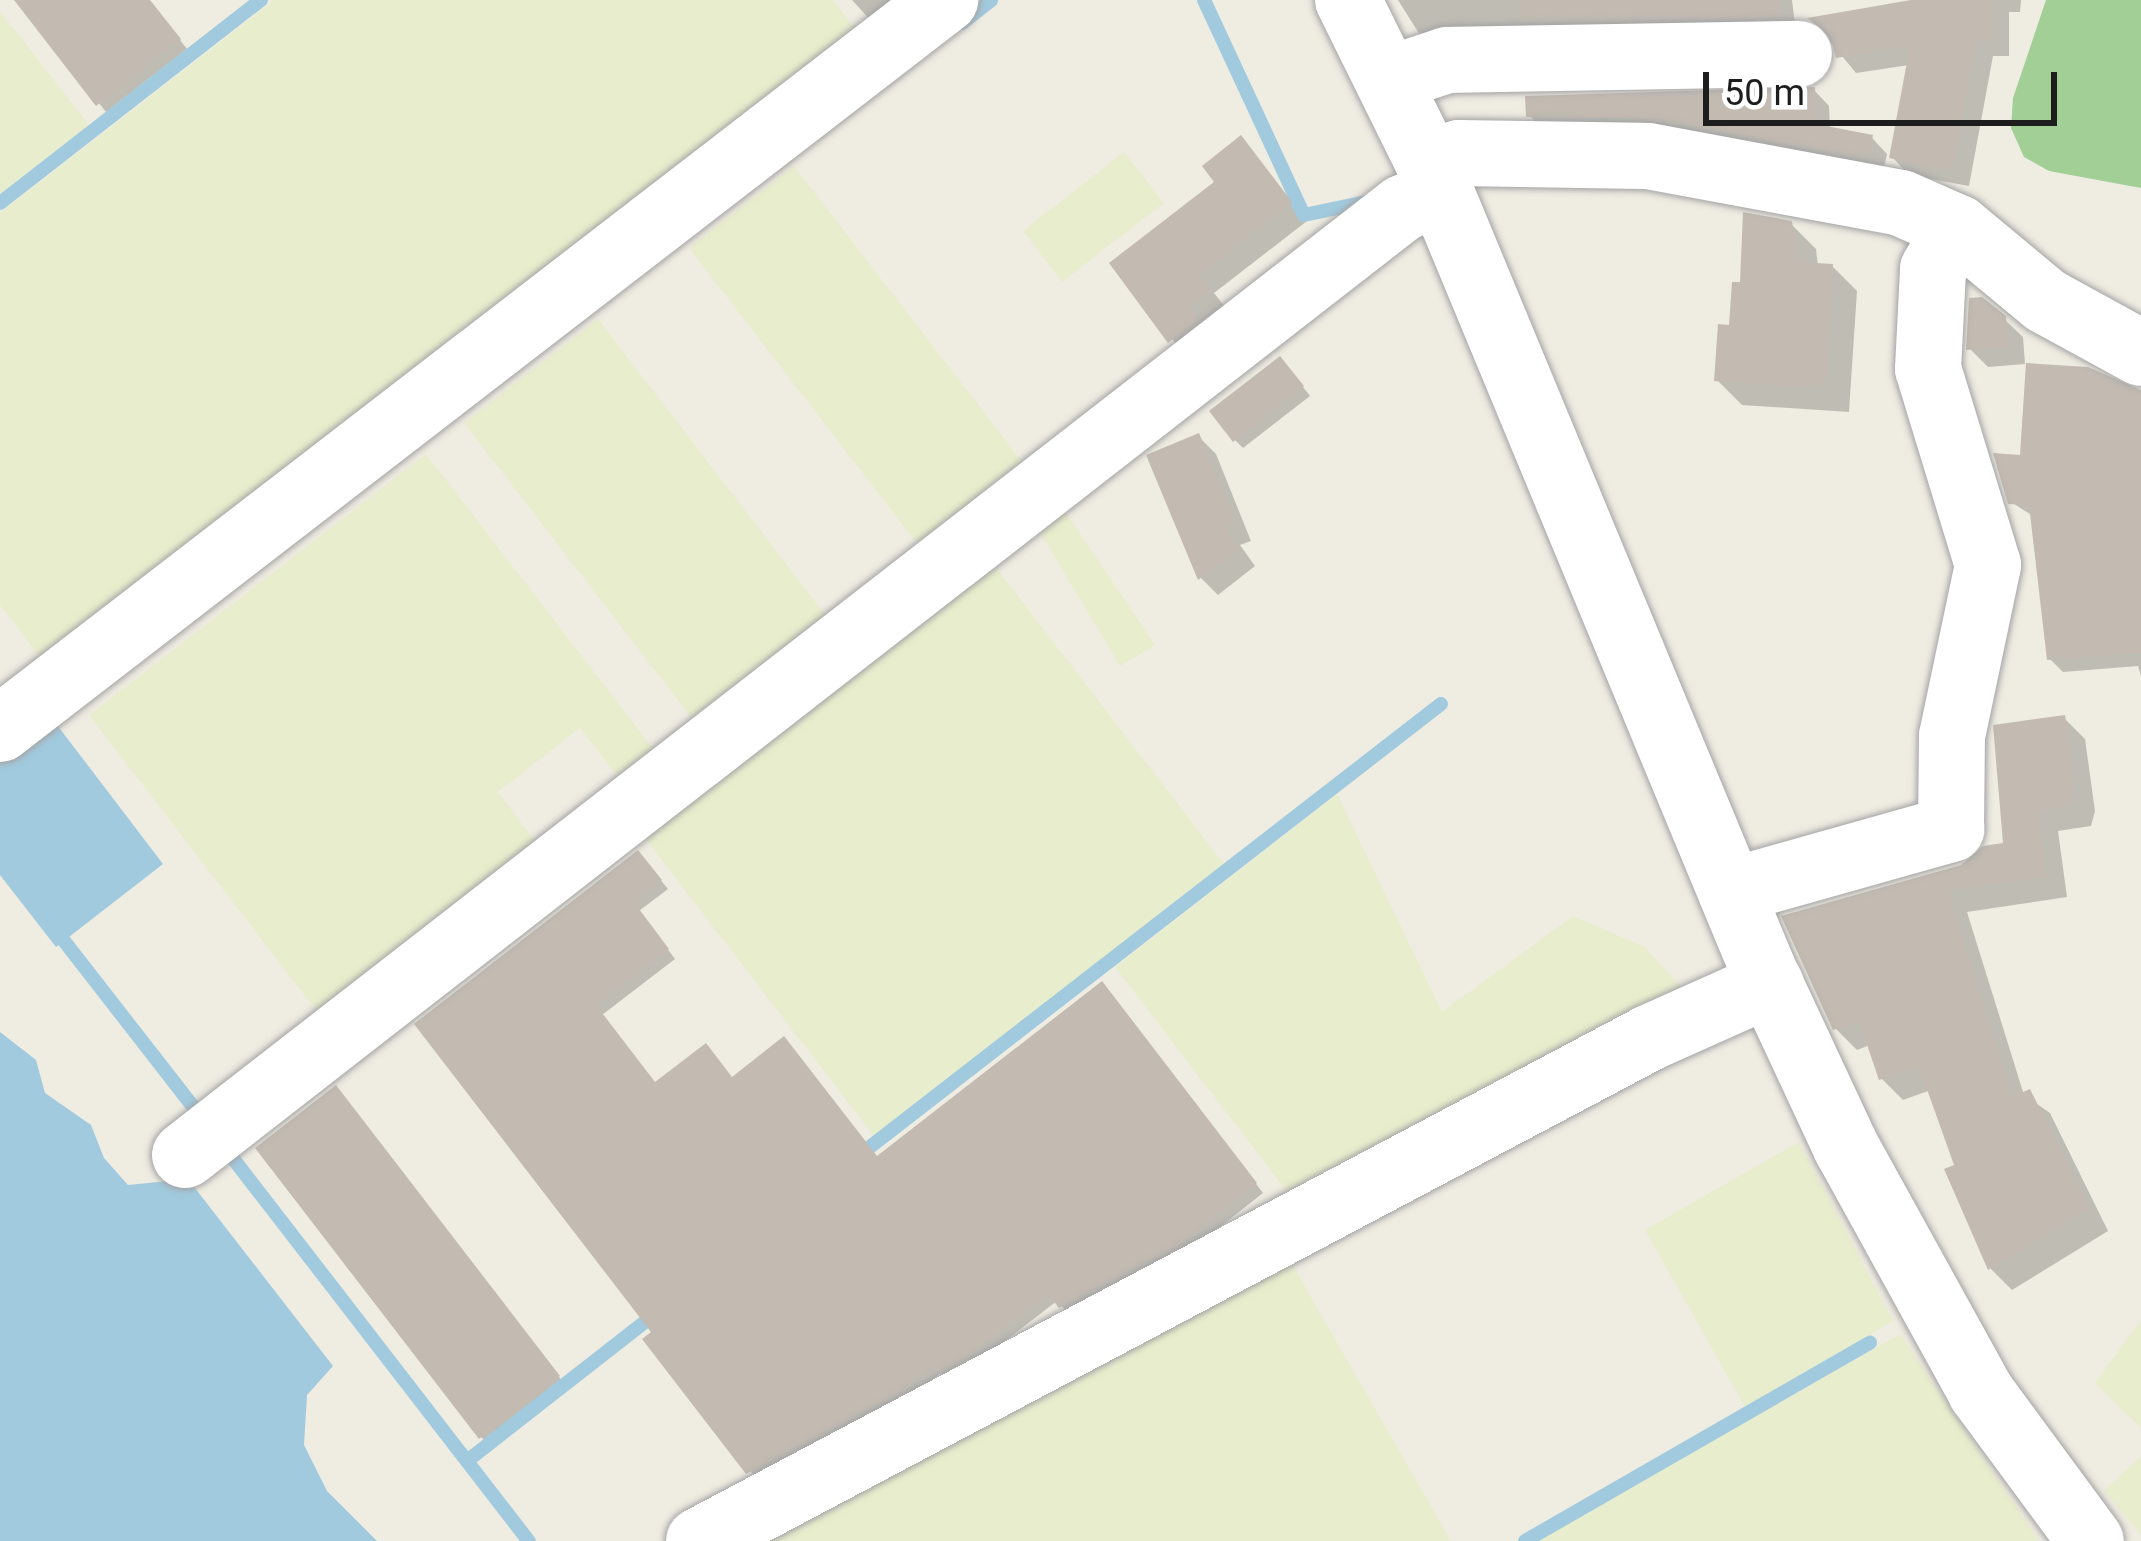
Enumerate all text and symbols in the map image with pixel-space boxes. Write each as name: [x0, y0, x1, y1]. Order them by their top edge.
scale bar: [1709, 48, 2063, 122]
text: 50 m: [1724, 72, 1805, 114]

